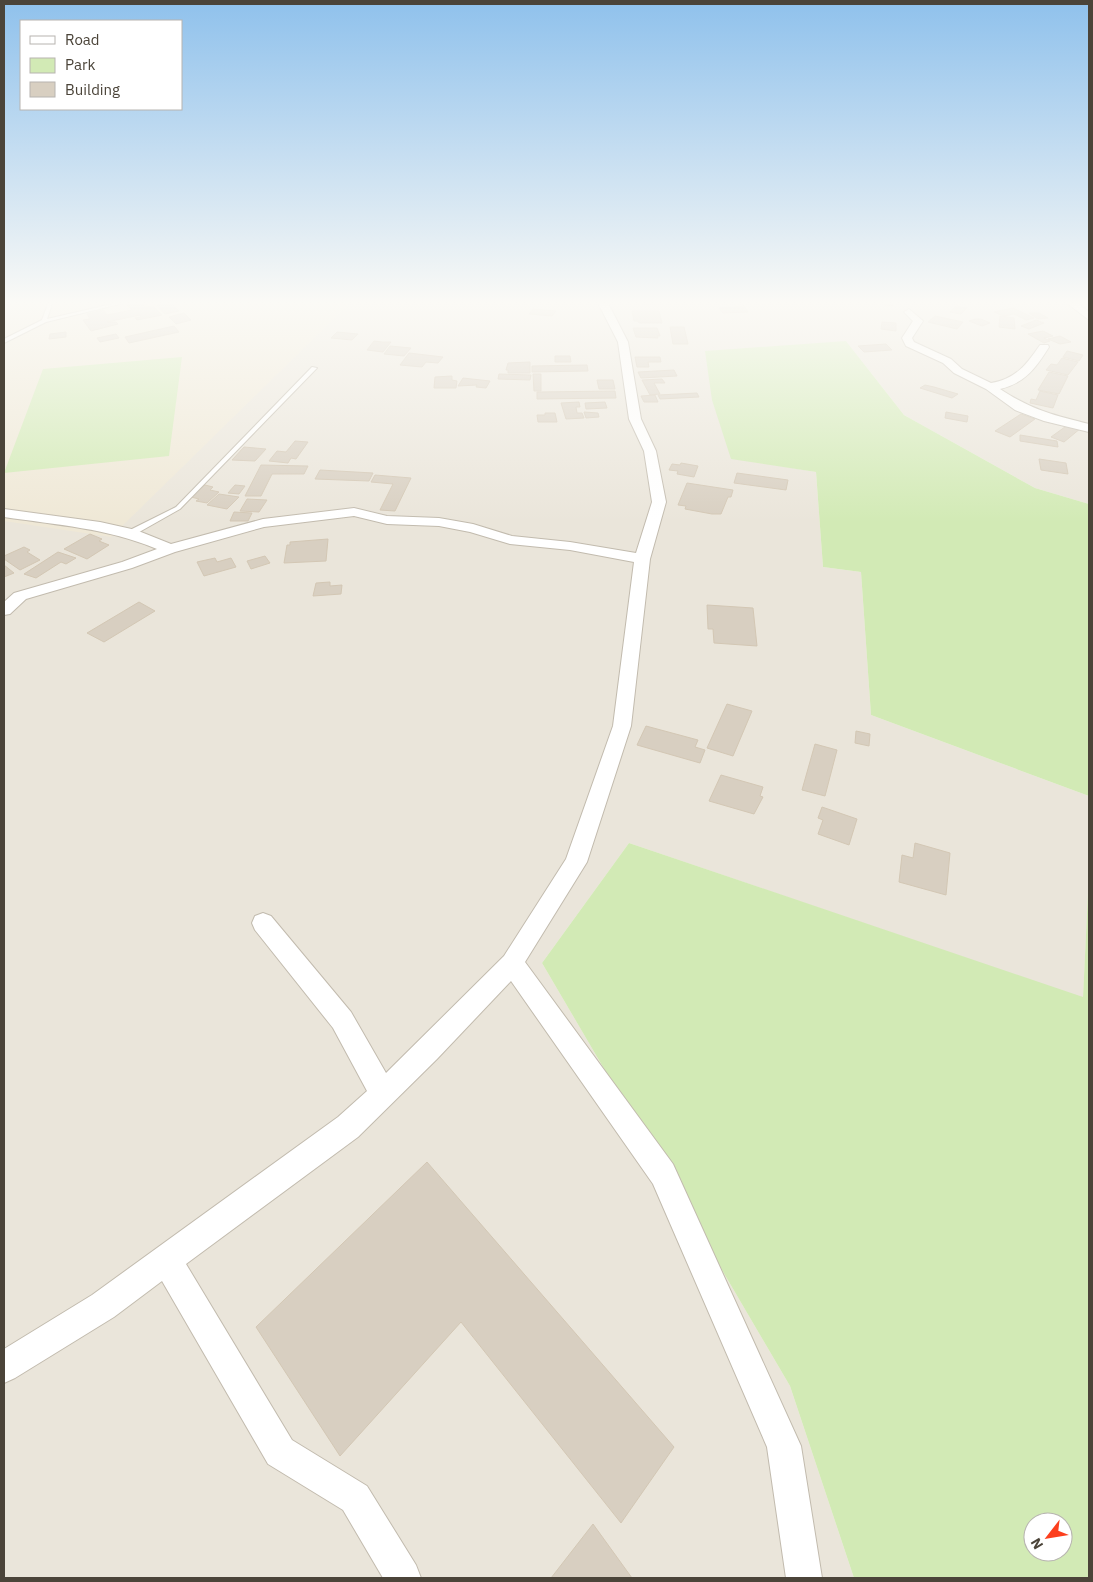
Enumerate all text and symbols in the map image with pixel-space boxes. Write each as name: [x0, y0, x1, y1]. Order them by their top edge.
legend: [20, 20, 182, 110]
text: Road: [65, 30, 100, 49]
text: Park: [65, 55, 95, 74]
text: Building: [65, 80, 120, 99]
north arrow: [1023, 1512, 1073, 1562]
text: N: [1027, 1535, 1047, 1553]

